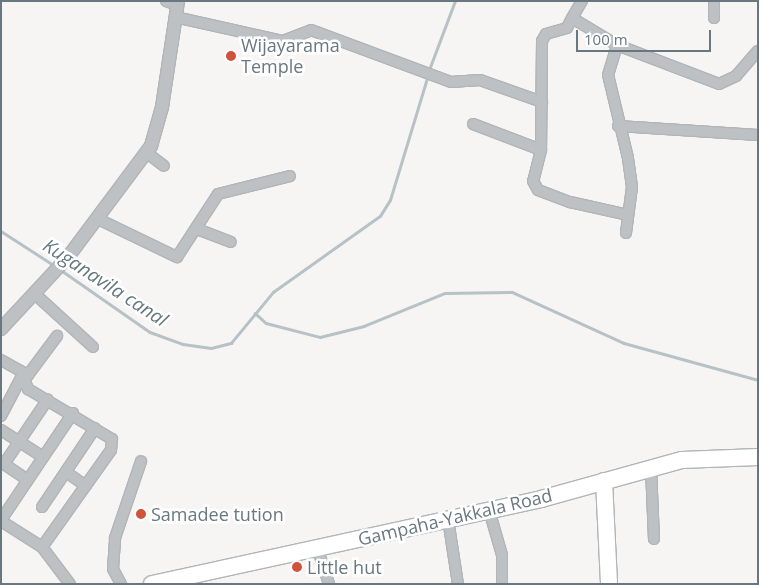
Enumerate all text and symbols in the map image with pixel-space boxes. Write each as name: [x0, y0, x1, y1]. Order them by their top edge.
scale bar: [579, 20, 714, 52]
text: 100 m: [584, 29, 628, 49]
place label: Wijayarama Temple: [241, 35, 340, 78]
marker: Wijayarama Temple: [225, 50, 237, 62]
water label: Kuganavila canal: [39, 234, 171, 332]
street label: Gampaha-Yakkala Road: [356, 484, 554, 550]
place label: Samadee tution: [151, 503, 284, 525]
marker: Samadee tution: [135, 508, 147, 520]
place label: Little hut: [307, 556, 382, 578]
marker: Little hut: [291, 561, 303, 573]

